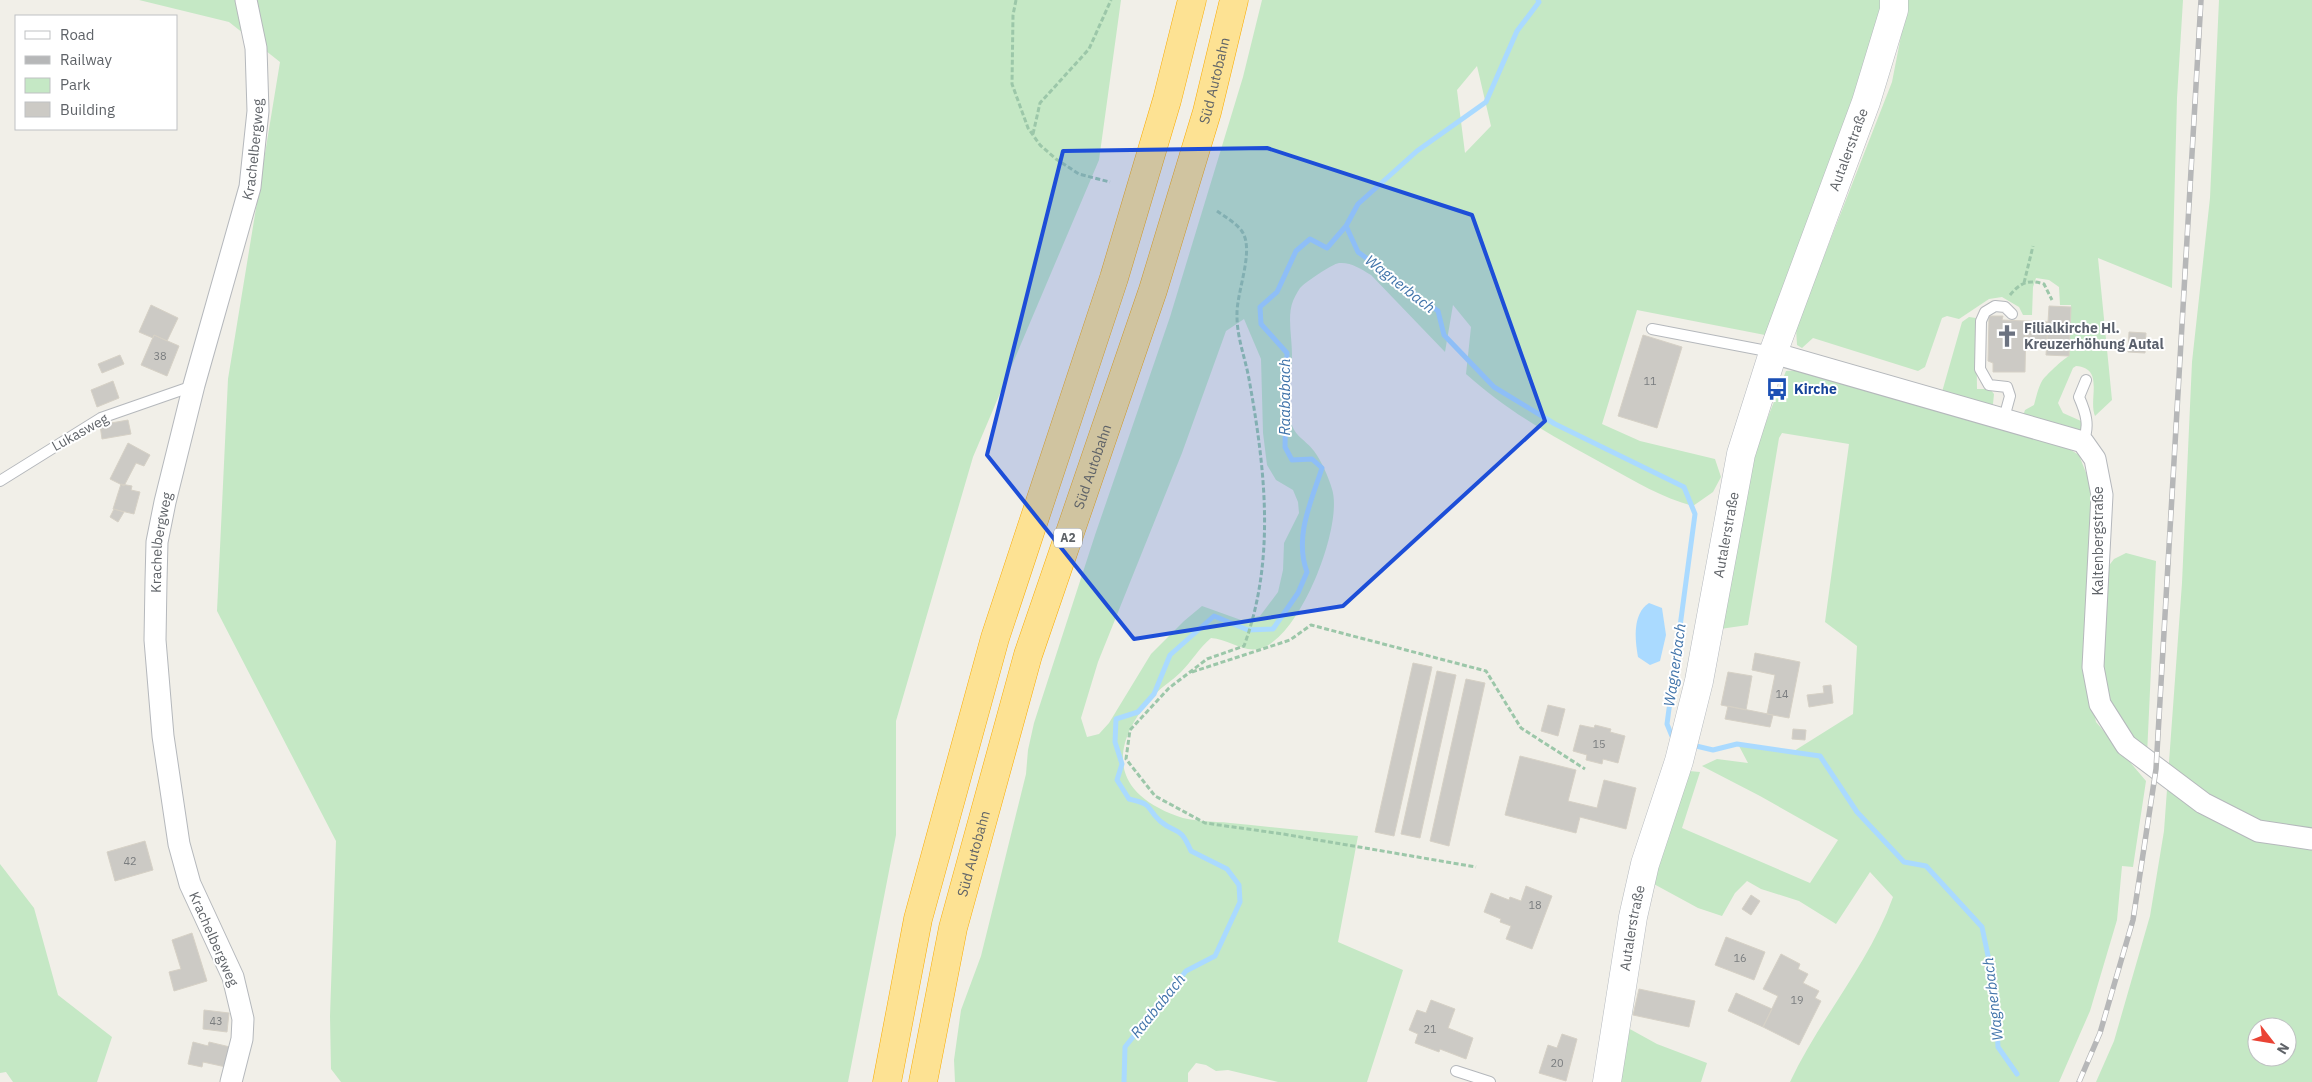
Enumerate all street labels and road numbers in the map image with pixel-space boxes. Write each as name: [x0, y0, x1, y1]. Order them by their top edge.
street label: Süd Autobahn: [1195, 36, 1234, 126]
street label: Krachelbergweg: [238, 98, 267, 202]
street label: Autalerstraße: [1825, 105, 1872, 193]
street label: Lukasweg: [48, 409, 112, 455]
street label: Süd Autobahn: [1070, 422, 1115, 512]
street label: Kaltenbergstraße: [2089, 486, 2107, 596]
street label: Krachelbergweg: [147, 490, 176, 593]
street label: Autalerstraße: [1709, 490, 1743, 579]
road number: A2: [1054, 528, 1082, 548]
street label: Süd Autobahn: [953, 809, 994, 899]
street label: Autalerstraße: [1616, 883, 1649, 972]
street label: Krachelbergweg: [185, 889, 243, 990]

